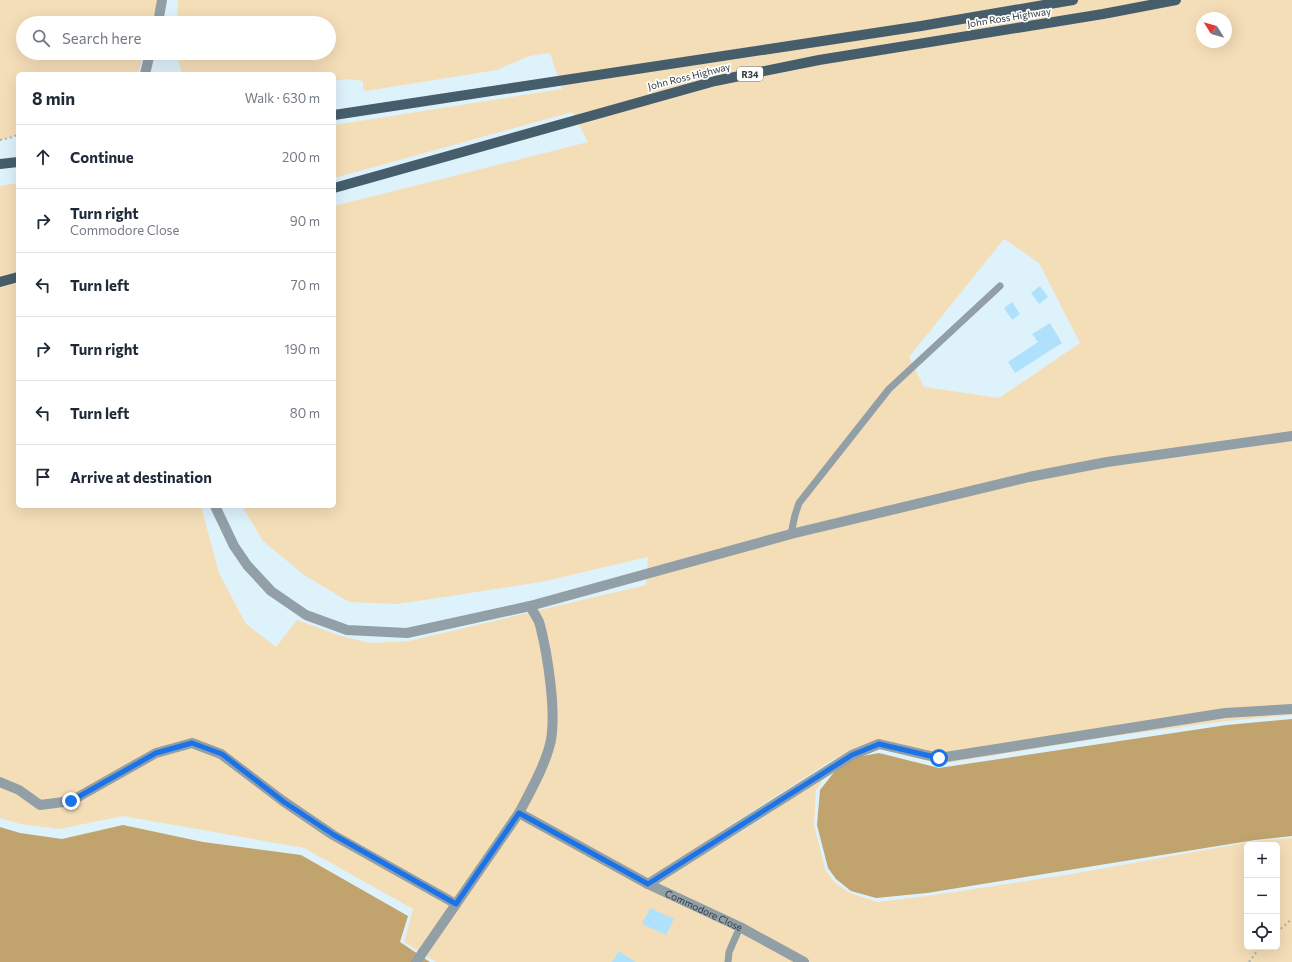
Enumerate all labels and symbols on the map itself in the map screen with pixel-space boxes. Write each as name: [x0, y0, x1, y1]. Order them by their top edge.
street label: John Ross Highway: [966, 4, 1052, 30]
north arrow: [1196, 12, 1232, 48]
street label: John Ross Highway: [646, 60, 732, 92]
road number: R34: [737, 67, 763, 81]
route start: [930, 749, 948, 767]
route end: [62, 792, 80, 810]
street label: Commodore Close: [663, 887, 745, 933]

